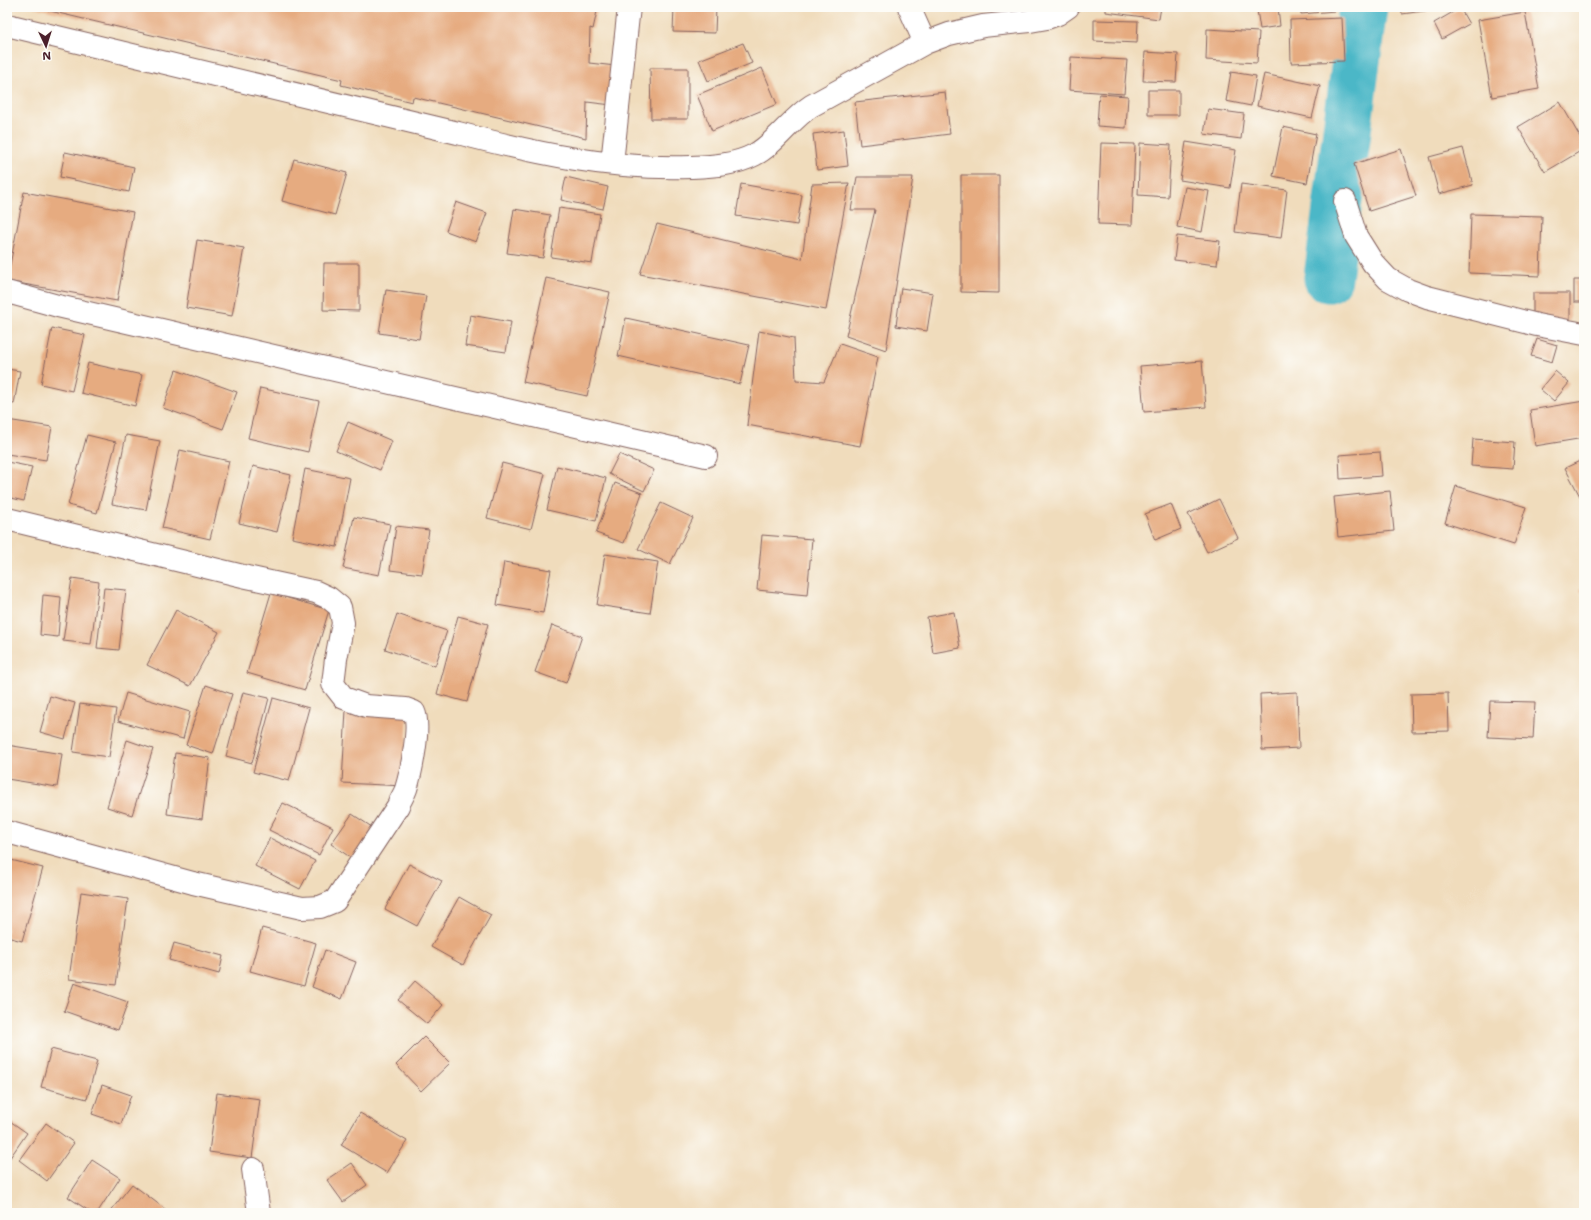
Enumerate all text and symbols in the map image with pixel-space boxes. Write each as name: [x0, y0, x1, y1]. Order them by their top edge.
north arrow: [26, 26, 66, 66]
text: N: [42, 48, 52, 63]

